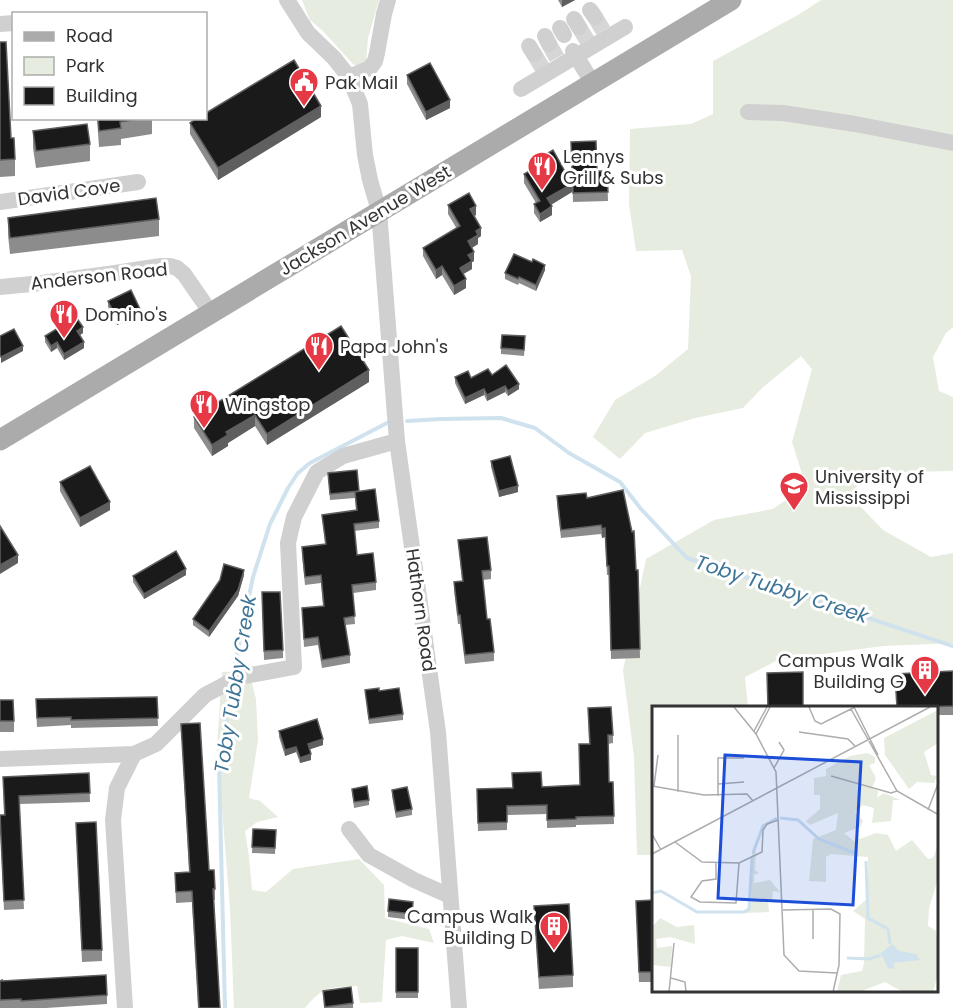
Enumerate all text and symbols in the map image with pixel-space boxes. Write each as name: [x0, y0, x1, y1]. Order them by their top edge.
legend: [12, 12, 207, 120]
text: Road: [66, 23, 113, 48]
text: Park: [66, 53, 105, 78]
public building icon: Pak Mail: [288, 66, 320, 108]
place label: Pak Mail: [325, 70, 398, 95]
text: Building: [66, 83, 138, 108]
place label: Lennys Grill & Subs: [563, 144, 664, 190]
restaurant icon: Lennys Grill & Subs: [526, 150, 558, 192]
street label: Jackson Avenue West: [274, 159, 456, 281]
street label: David Cove: [16, 172, 122, 212]
street label: Anderson Road: [29, 256, 169, 296]
restaurant icon: Domino's: [48, 298, 80, 340]
place label: Domino's: [85, 302, 168, 327]
restaurant icon: Papa John's: [303, 330, 335, 372]
place label: Papa John's: [340, 334, 448, 359]
restaurant icon: Wingstop: [188, 388, 220, 430]
place label: Wingstop: [225, 392, 310, 417]
place label: University of Mississippi: [815, 464, 924, 510]
school or university icon: University of Mississippi: [778, 470, 810, 512]
street label: Hathorn Road: [400, 547, 442, 673]
water label: Toby Tubby Creek: [692, 548, 874, 631]
water label: Toby Tubby Creek: [207, 591, 263, 775]
place label: Campus Walk Building G: [778, 648, 905, 694]
building icon: Campus Walk Building G: [909, 654, 941, 696]
inset map: [652, 706, 938, 993]
place label: Campus Walk Building D: [407, 904, 534, 950]
building icon: Campus Walk Building D: [538, 910, 570, 952]

